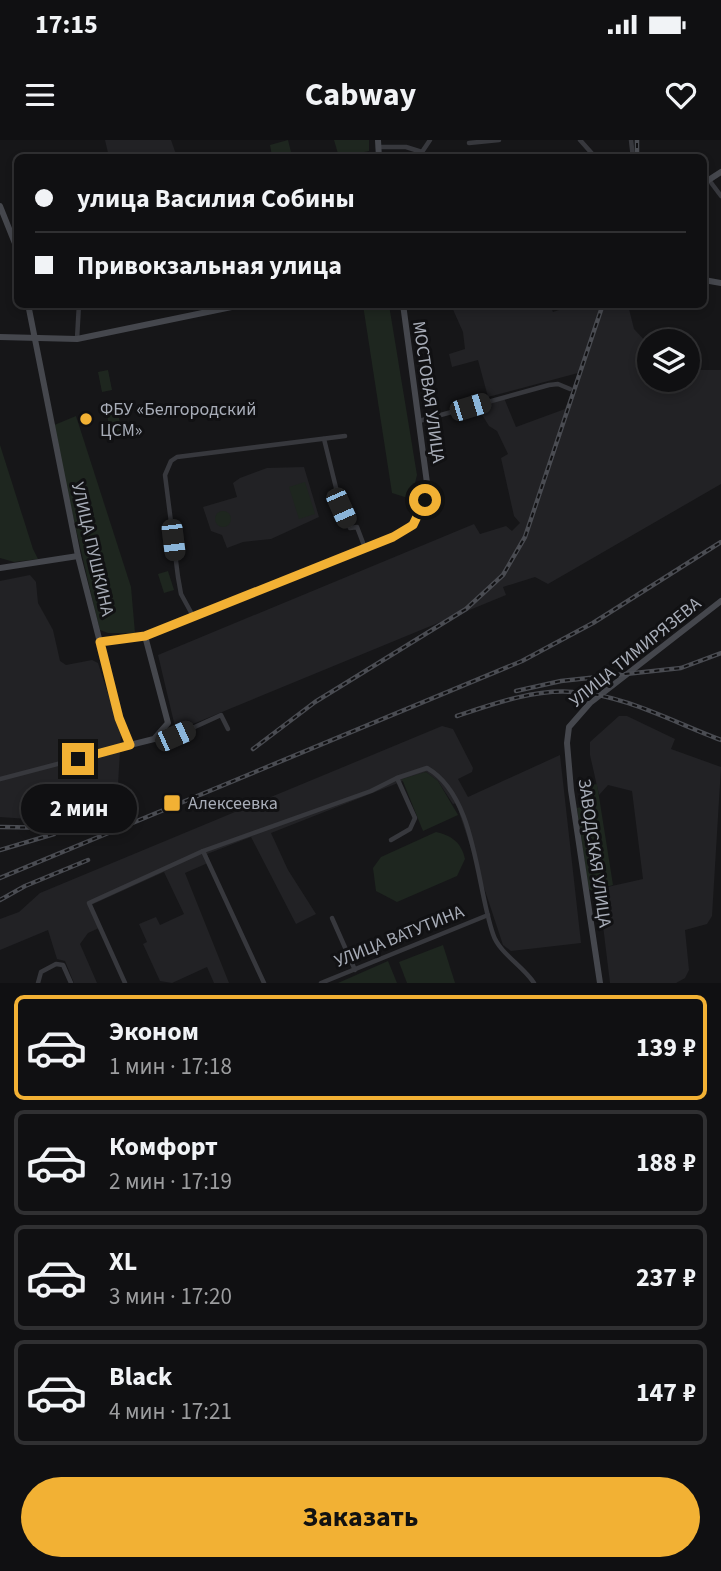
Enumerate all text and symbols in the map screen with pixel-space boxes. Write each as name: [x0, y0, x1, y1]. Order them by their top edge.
text: 17:15: [35, 6, 98, 43]
text: Cabway: [305, 72, 416, 118]
icon: menu: [21, 76, 59, 114]
icon: heart: [662, 76, 700, 114]
text: улица Василия Собины: [77, 180, 355, 217]
text: Привокзальная улица: [77, 247, 342, 284]
street label: МОСТОВАЯ УЛИЦА: [406, 319, 451, 465]
map controls: [637, 329, 700, 392]
button: layers: [637, 329, 700, 392]
car: [447, 391, 494, 423]
place label: ФБУ «Белгородский ЦСМ»: [100, 397, 256, 443]
marker: ФБУ «Белгородский ЦСМ»: [78, 411, 94, 427]
street label: УЛИЦА ПУШКИНА: [65, 480, 120, 619]
route start: [409, 484, 441, 516]
car: [323, 485, 360, 531]
car: [161, 518, 186, 562]
street label: УЛИЦА ТИМИРЯЗЕВА: [564, 591, 707, 713]
car: [152, 718, 199, 754]
route end: [62, 743, 94, 775]
street label: ЗАВОДСКАЯ УЛИЦА: [572, 777, 617, 929]
callout: 2 мин: [20, 784, 136, 832]
place label: Алексеевка: [188, 791, 278, 816]
text: 2 мин: [50, 792, 108, 825]
marker: Алексеевка: [162, 793, 182, 813]
street label: УЛИЦА ВАТУТИНА: [331, 899, 468, 974]
text: Эконом: [109, 1013, 199, 1050]
icon: car: [25, 1016, 88, 1079]
text: 139 ₽: [636, 1029, 696, 1066]
text: 1 мин · 17:18: [109, 1050, 232, 1083]
text: Комфорт: [109, 1128, 218, 1165]
icon: car: [25, 1131, 88, 1194]
text: 188 ₽: [636, 1144, 696, 1181]
text: 2 мин · 17:19: [109, 1165, 232, 1198]
text: XL: [109, 1243, 137, 1280]
icon: car: [25, 1246, 88, 1309]
text: 237 ₽: [636, 1259, 696, 1296]
text: 3 мин · 17:20: [109, 1280, 232, 1313]
text: Black: [109, 1358, 172, 1395]
icon: car: [25, 1361, 88, 1424]
text: 147 ₽: [636, 1374, 696, 1411]
text: 4 мин · 17:21: [109, 1395, 232, 1428]
button: Заказать: [21, 1477, 700, 1557]

